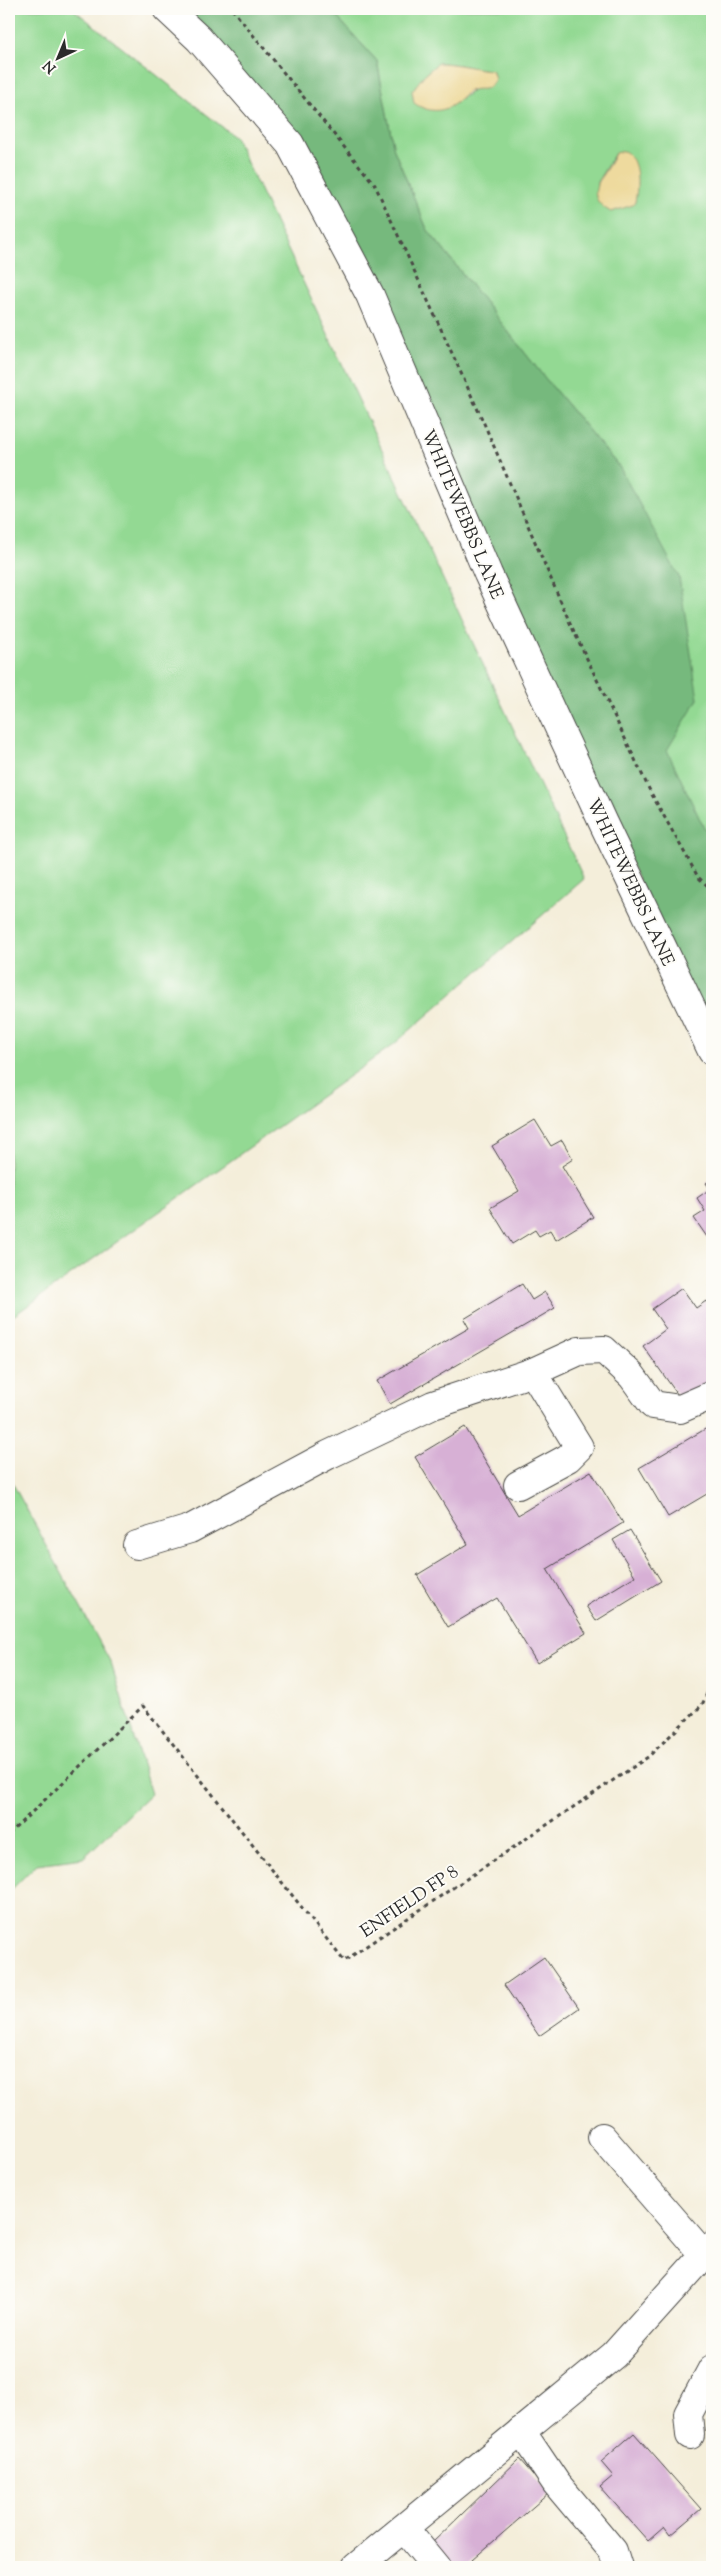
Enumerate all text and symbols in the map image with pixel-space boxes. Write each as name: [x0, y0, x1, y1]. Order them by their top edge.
north arrow: [32, 32, 82, 82]
text: N: [39, 55, 61, 77]
street label: WHITEWEBBS LANE: [414, 426, 509, 604]
street label: WHITEWEBBS LANE: [579, 795, 680, 971]
street label: ENFIELD FP 8: [356, 1860, 465, 1945]

